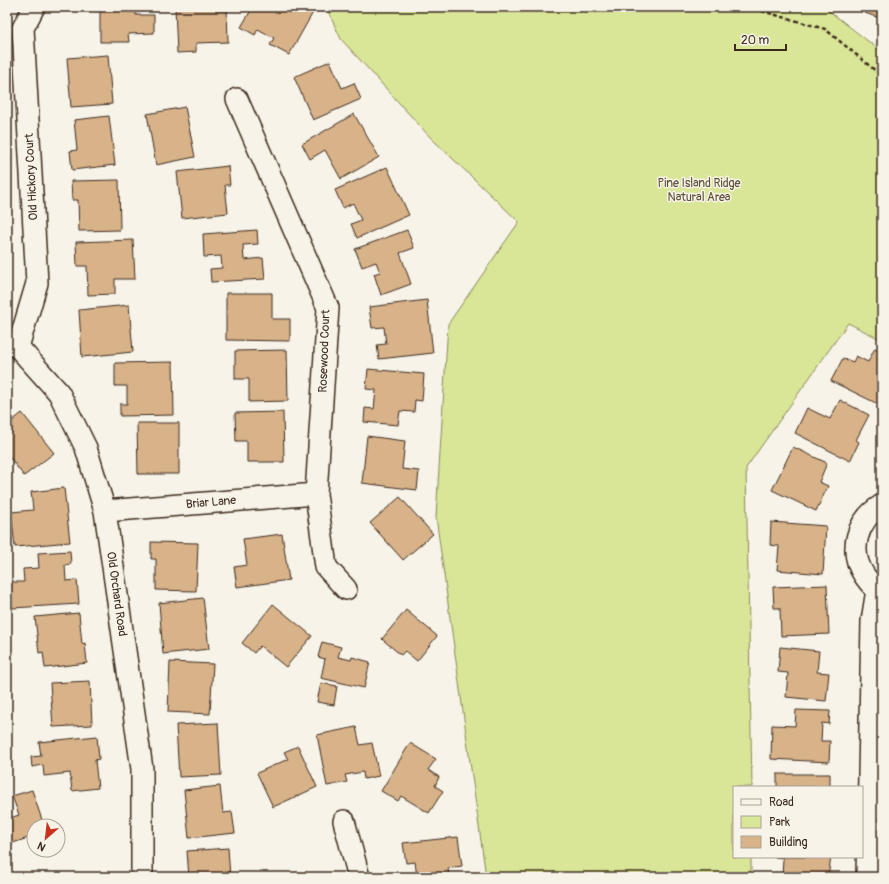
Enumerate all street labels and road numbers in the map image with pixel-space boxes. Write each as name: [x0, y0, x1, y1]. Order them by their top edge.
street label: Old Hickory Court: [22, 133, 41, 221]
street label: Rosewood Court: [316, 309, 333, 393]
street label: Briar Lane: [185, 493, 237, 512]
street label: Old Orchard Road: [103, 551, 130, 638]

